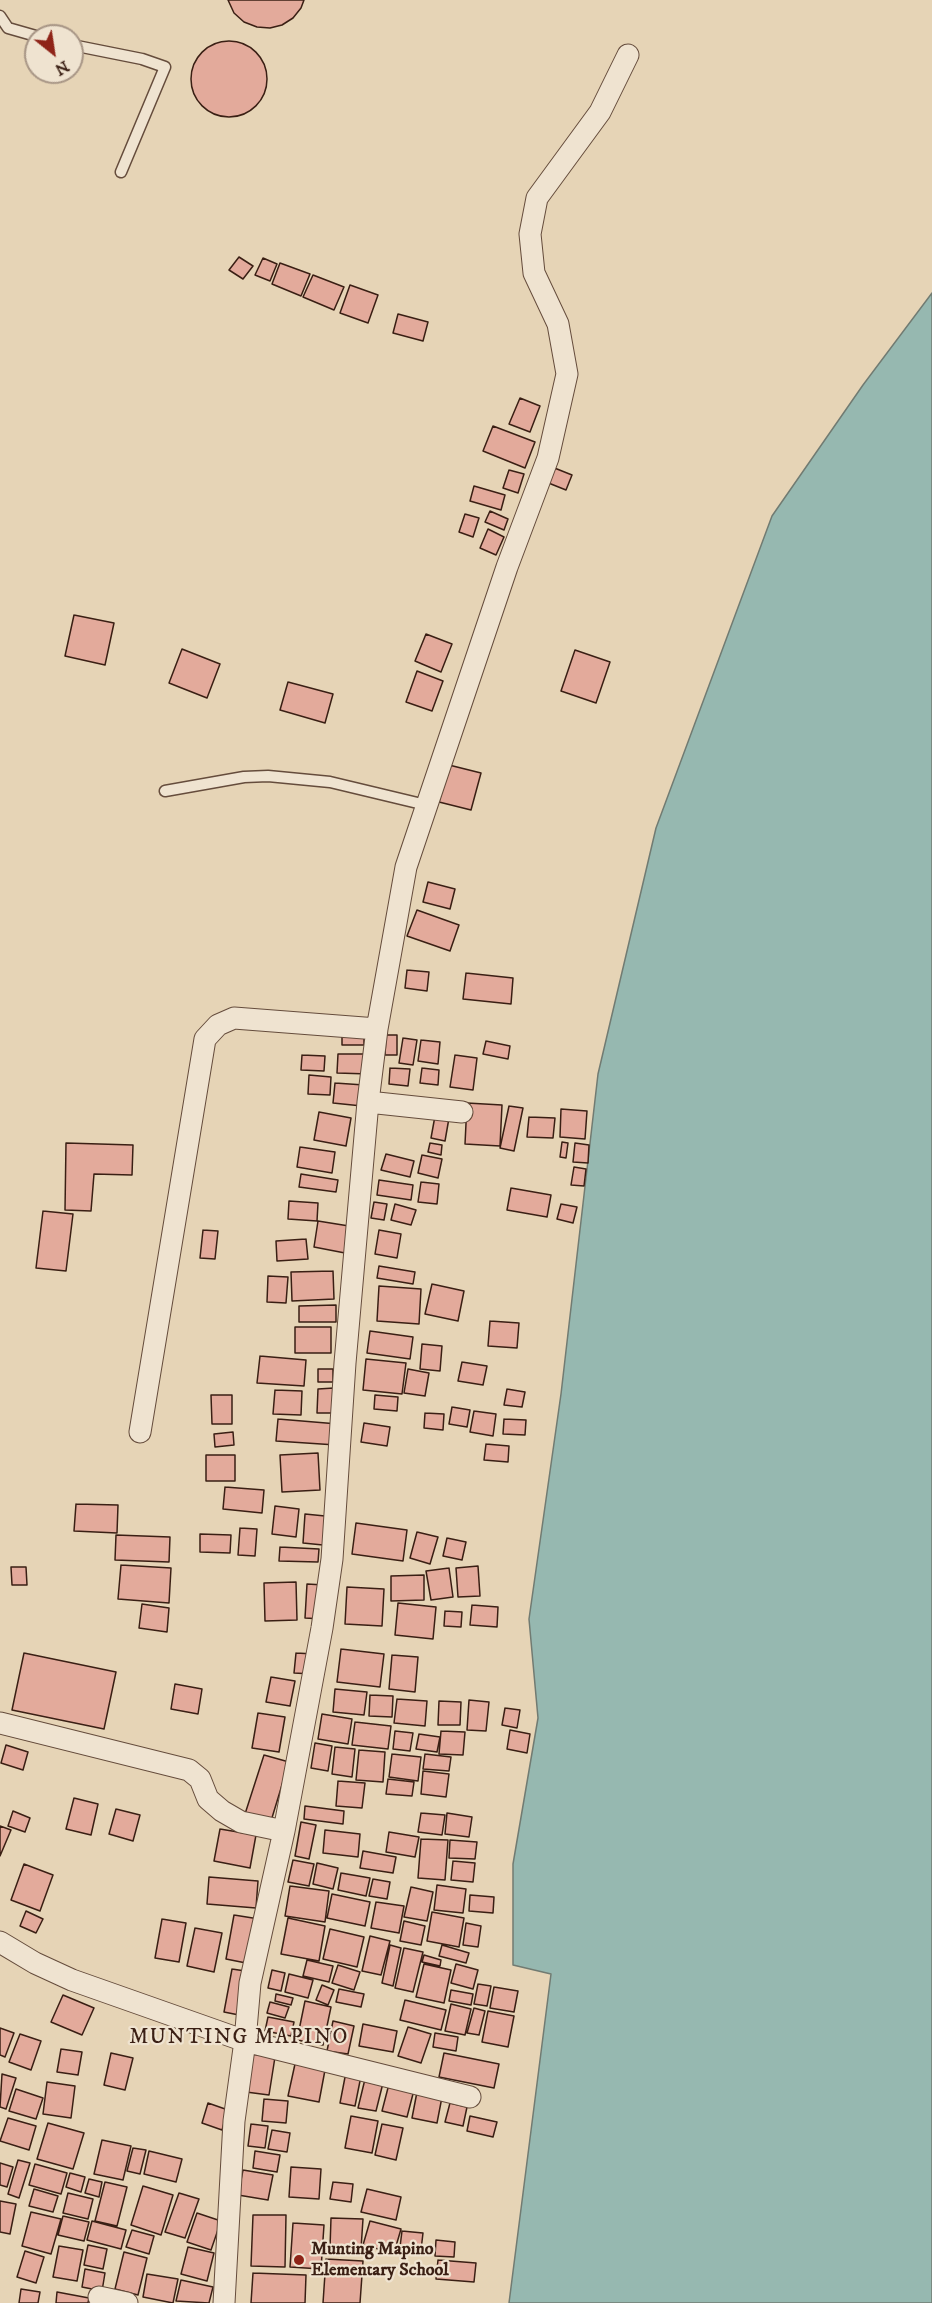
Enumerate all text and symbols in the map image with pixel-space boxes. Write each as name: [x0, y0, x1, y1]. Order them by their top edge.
north arrow: [24, 24, 84, 84]
text: N: [51, 56, 73, 80]
district label: MUNTING MAPINO: [129, 2026, 349, 2052]
place label: Munting Mapino Elementary School: [311, 2239, 449, 2282]
marker: Munting Mapino Elementary School: [292, 2253, 306, 2267]

